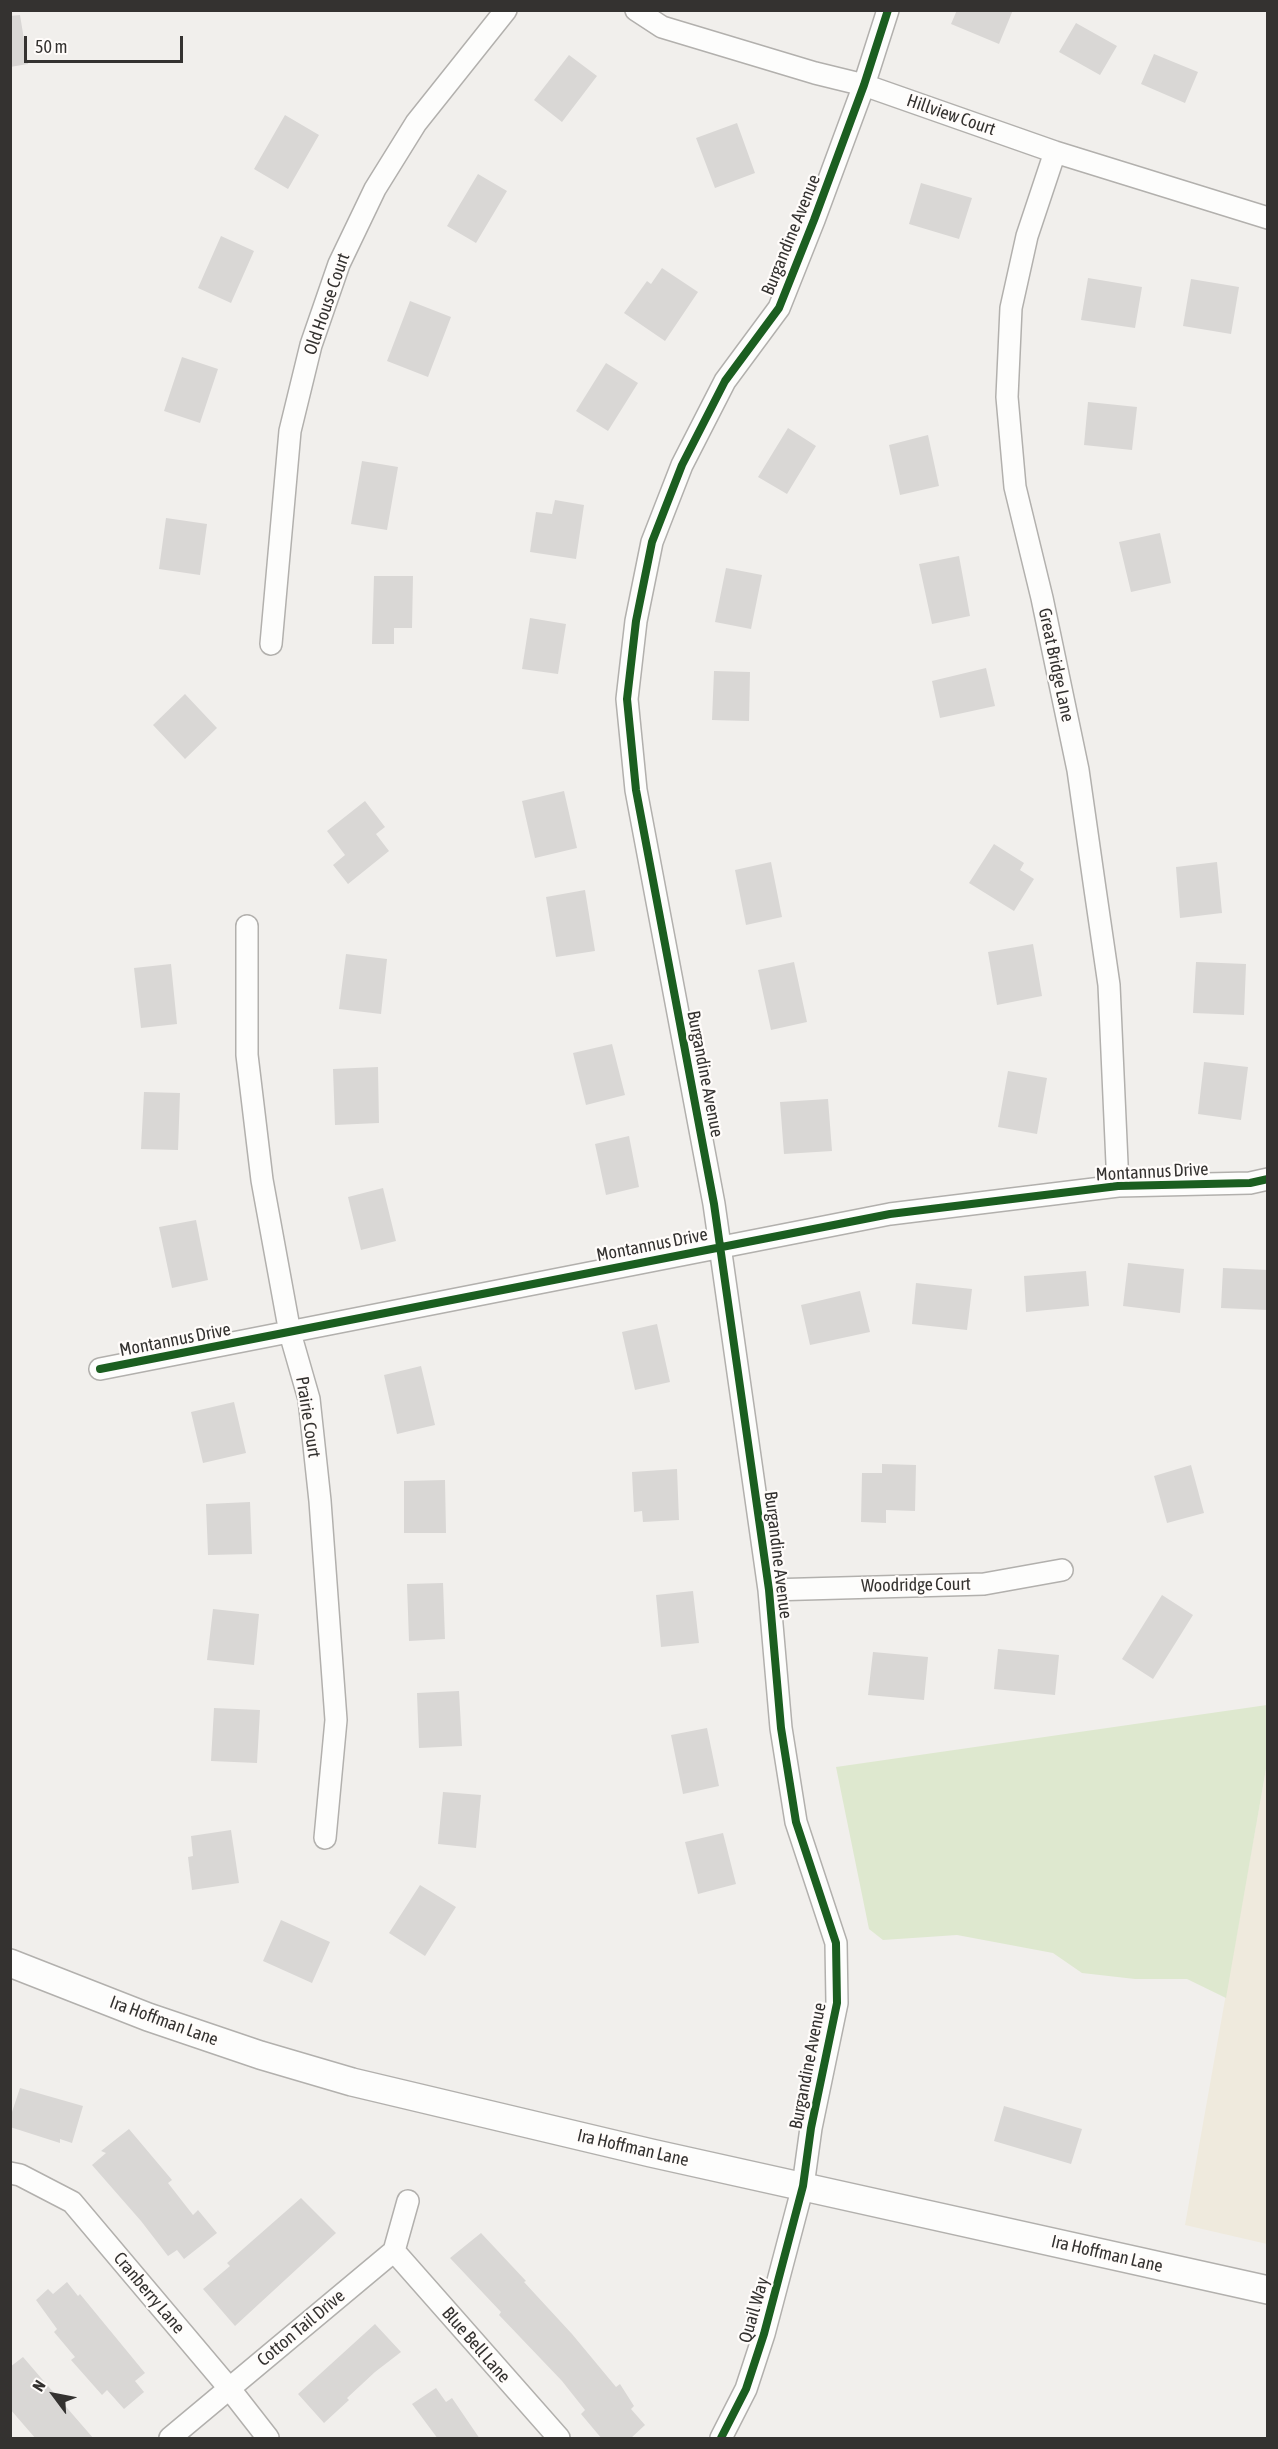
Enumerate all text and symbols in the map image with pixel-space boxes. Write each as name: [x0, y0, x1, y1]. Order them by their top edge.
scale bar: [27, 24, 186, 62]
text: 50 m: [35, 36, 67, 57]
street label: Hillview Court: [904, 90, 998, 140]
street label: Burgandine Avenue: [757, 171, 825, 299]
street label: Old House Court: [299, 250, 355, 358]
street label: Great Bridge Lane: [1033, 606, 1079, 724]
street label: Burgandine Avenue: [682, 1009, 728, 1139]
street label: Montannus Drive: [1095, 1158, 1209, 1186]
street label: Montannus Drive: [595, 1224, 709, 1266]
street label: Montannus Drive: [118, 1319, 232, 1361]
street label: Prairie Court: [291, 1375, 325, 1459]
street label: Burgandine Avenue: [759, 1490, 797, 1620]
street label: Woodridge Court: [861, 1573, 971, 1597]
street label: Ira Hoffman Lane: [107, 1991, 221, 2051]
street label: Burgandine Avenue: [785, 2001, 831, 2131]
street label: Ira Hoffman Lane: [575, 2125, 691, 2171]
street label: Ira Hoffman Lane: [1049, 2231, 1165, 2277]
street label: Cranberry Lane: [109, 2248, 189, 2338]
street label: Quail Way: [734, 2275, 774, 2345]
street label: Cotton Tail Drive: [253, 2285, 349, 2371]
street label: Blue Bell Lane: [437, 2303, 515, 2387]
north arrow: [24, 2365, 84, 2425]
text: N: [29, 2377, 49, 2394]

